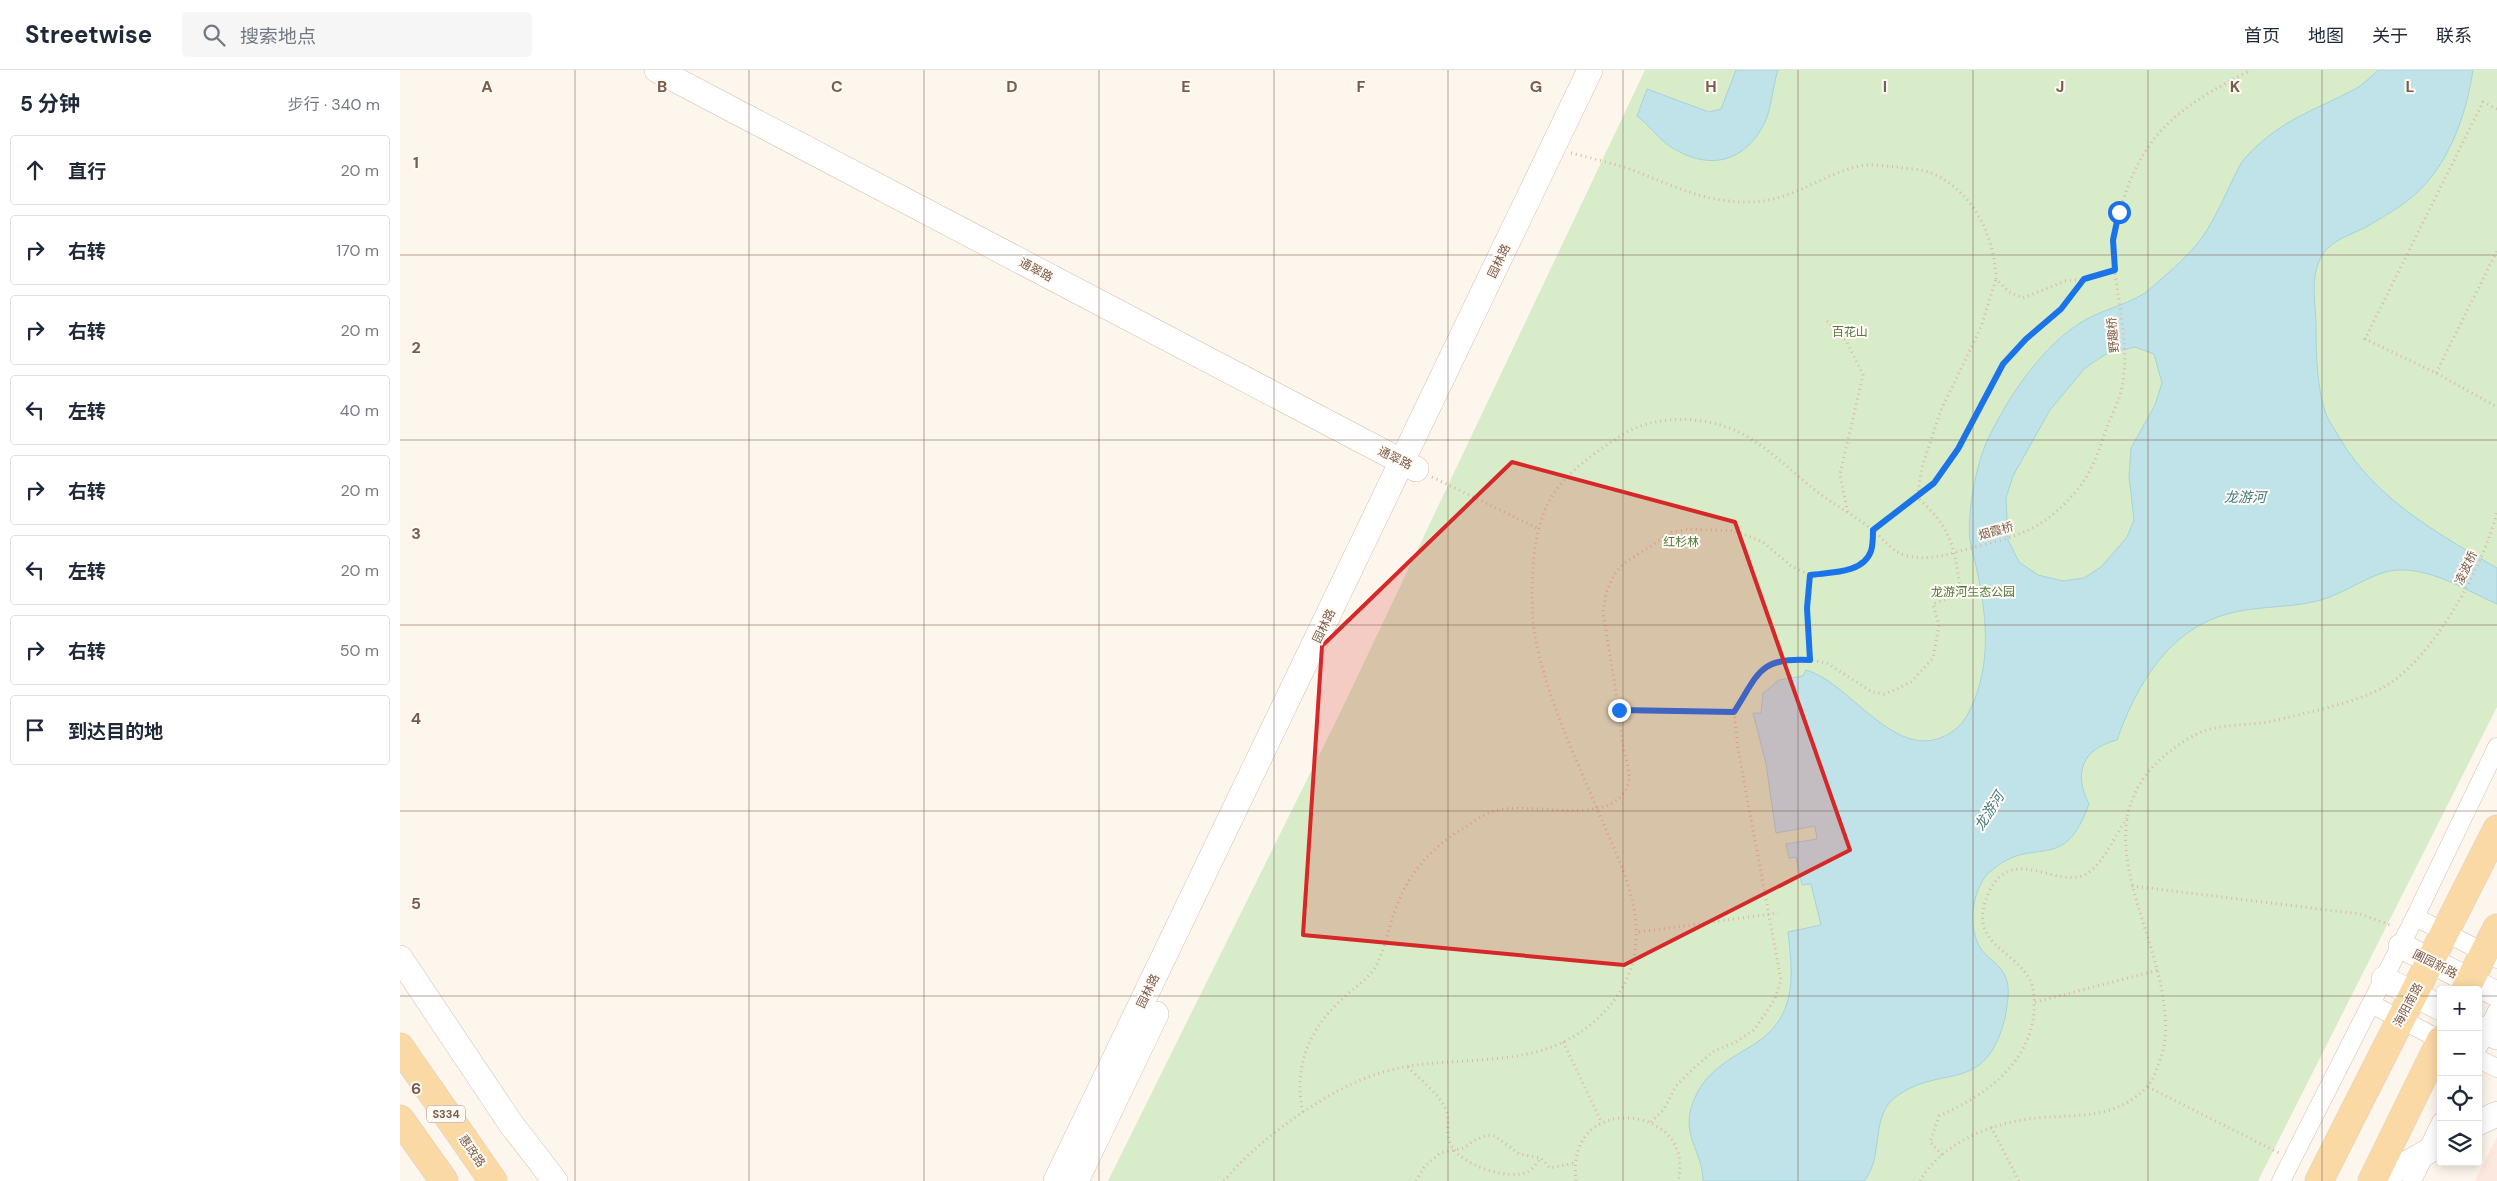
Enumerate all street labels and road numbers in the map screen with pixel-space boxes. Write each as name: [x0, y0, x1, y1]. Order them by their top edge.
street label: 园林路: [1484, 241, 1514, 281]
street label: 通翠路: [1016, 254, 1056, 286]
street label: 野趣桥: [2103, 316, 2123, 354]
street label: 通翠路: [1375, 443, 1415, 473]
street label: 烟霞桥: [1976, 518, 2016, 544]
street label: 凌波桥: [2451, 548, 2481, 588]
street label: 园林路: [1309, 606, 1339, 646]
street label: 圃园新路: [2410, 946, 2460, 982]
street label: 园林路: [1133, 971, 1163, 1011]
street label: 海阳南路: [2390, 980, 2426, 1030]
road number: S334: [427, 1106, 465, 1122]
street label: 惠政路: [455, 1132, 489, 1170]

